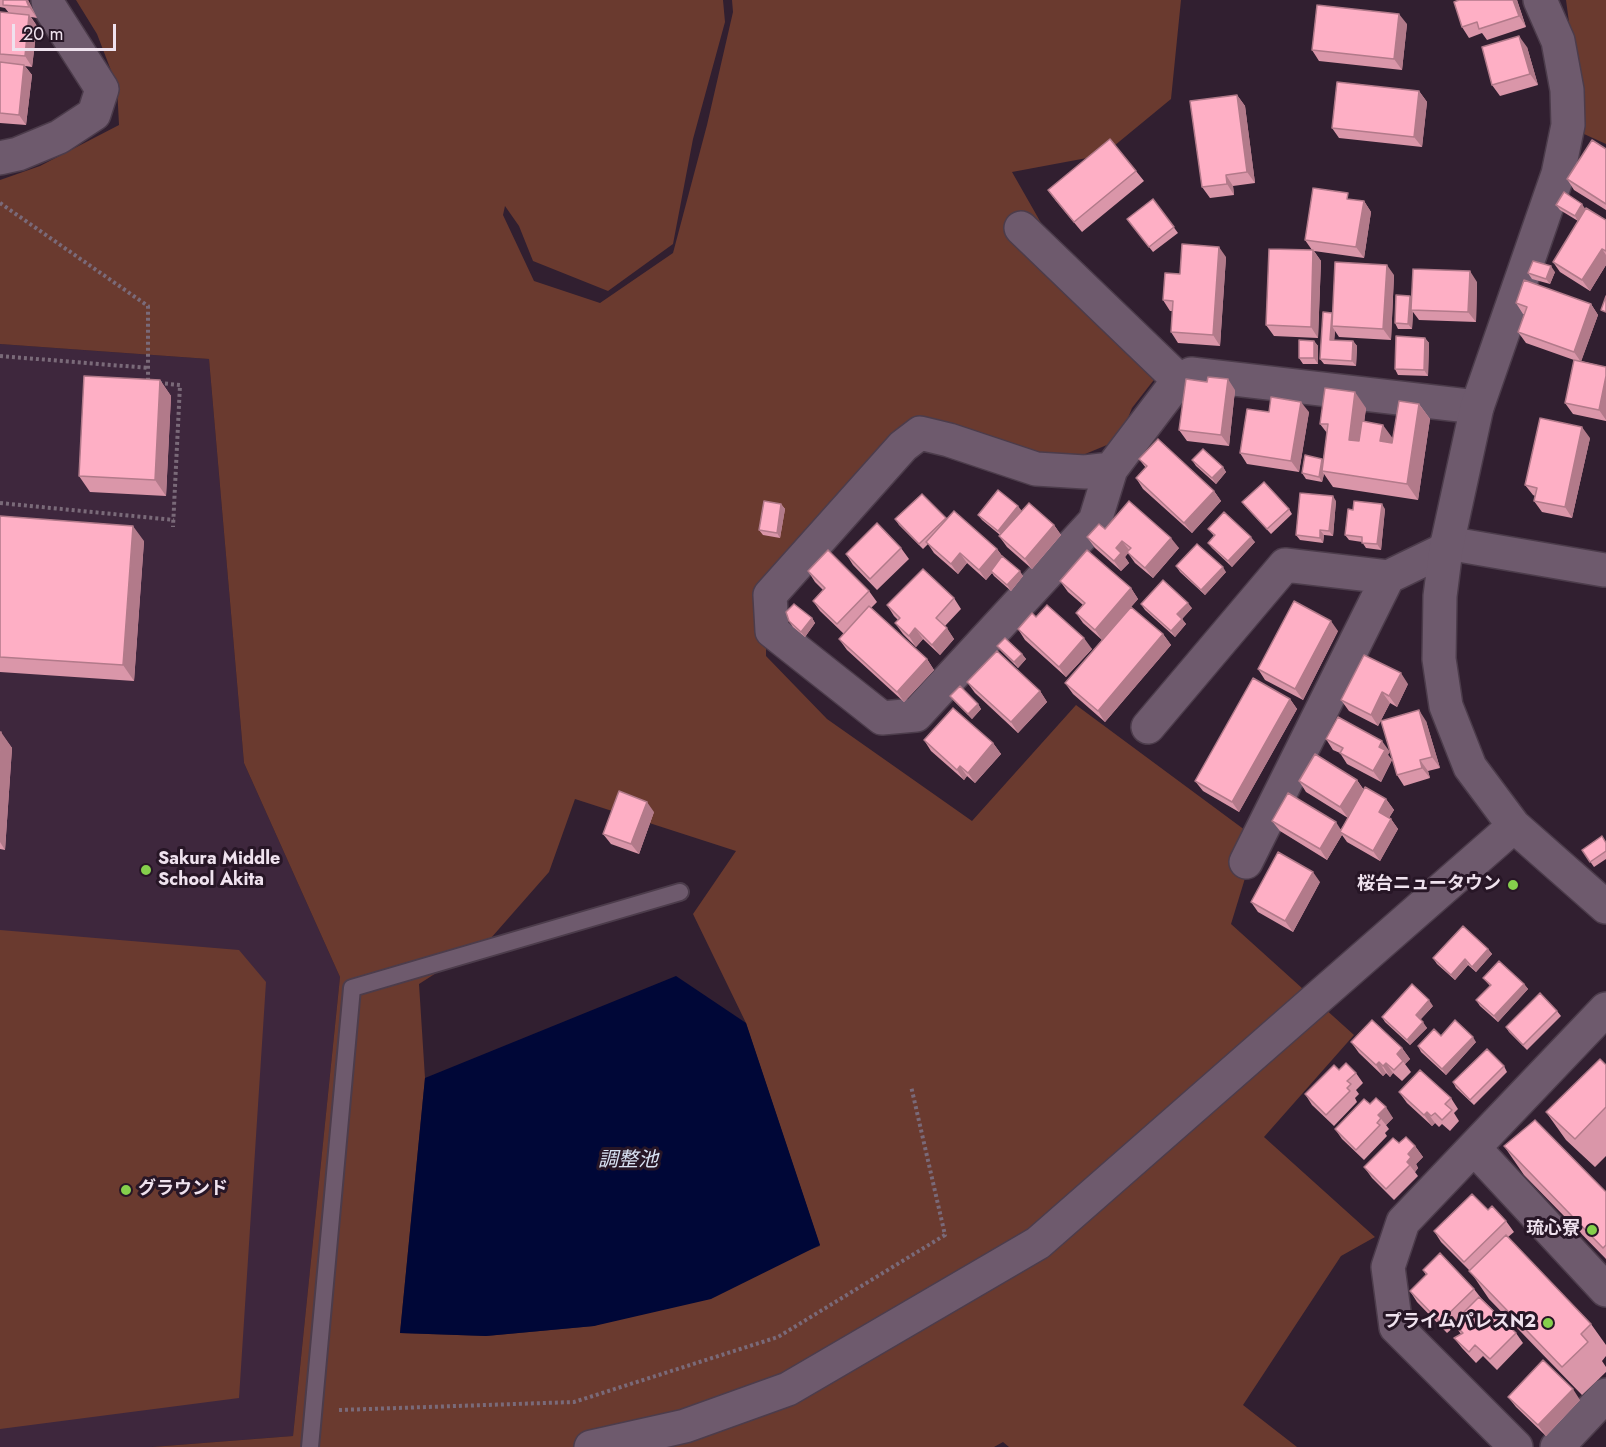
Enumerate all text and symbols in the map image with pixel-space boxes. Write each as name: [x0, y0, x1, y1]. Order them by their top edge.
scale bar: [15, 12, 118, 50]
text: 20 m: [23, 21, 63, 47]
place label: Sakura Middle School Akita: [158, 849, 280, 892]
marker: Sakura Middle School Akita: [139, 863, 153, 877]
place label: 桜台ニュータウン: [1357, 874, 1501, 896]
marker: 桜台ニュータウン: [1506, 878, 1520, 892]
water label: 調整池: [598, 1149, 658, 1173]
place label: グラウンド: [138, 1179, 228, 1201]
marker: グラウンド: [119, 1183, 133, 1197]
place label: 琉心寮: [1526, 1219, 1580, 1241]
marker: 琉心寮: [1585, 1223, 1599, 1237]
place label: プライムパレスN2: [1384, 1312, 1536, 1334]
marker: プライムパレスN2: [1541, 1316, 1555, 1330]

